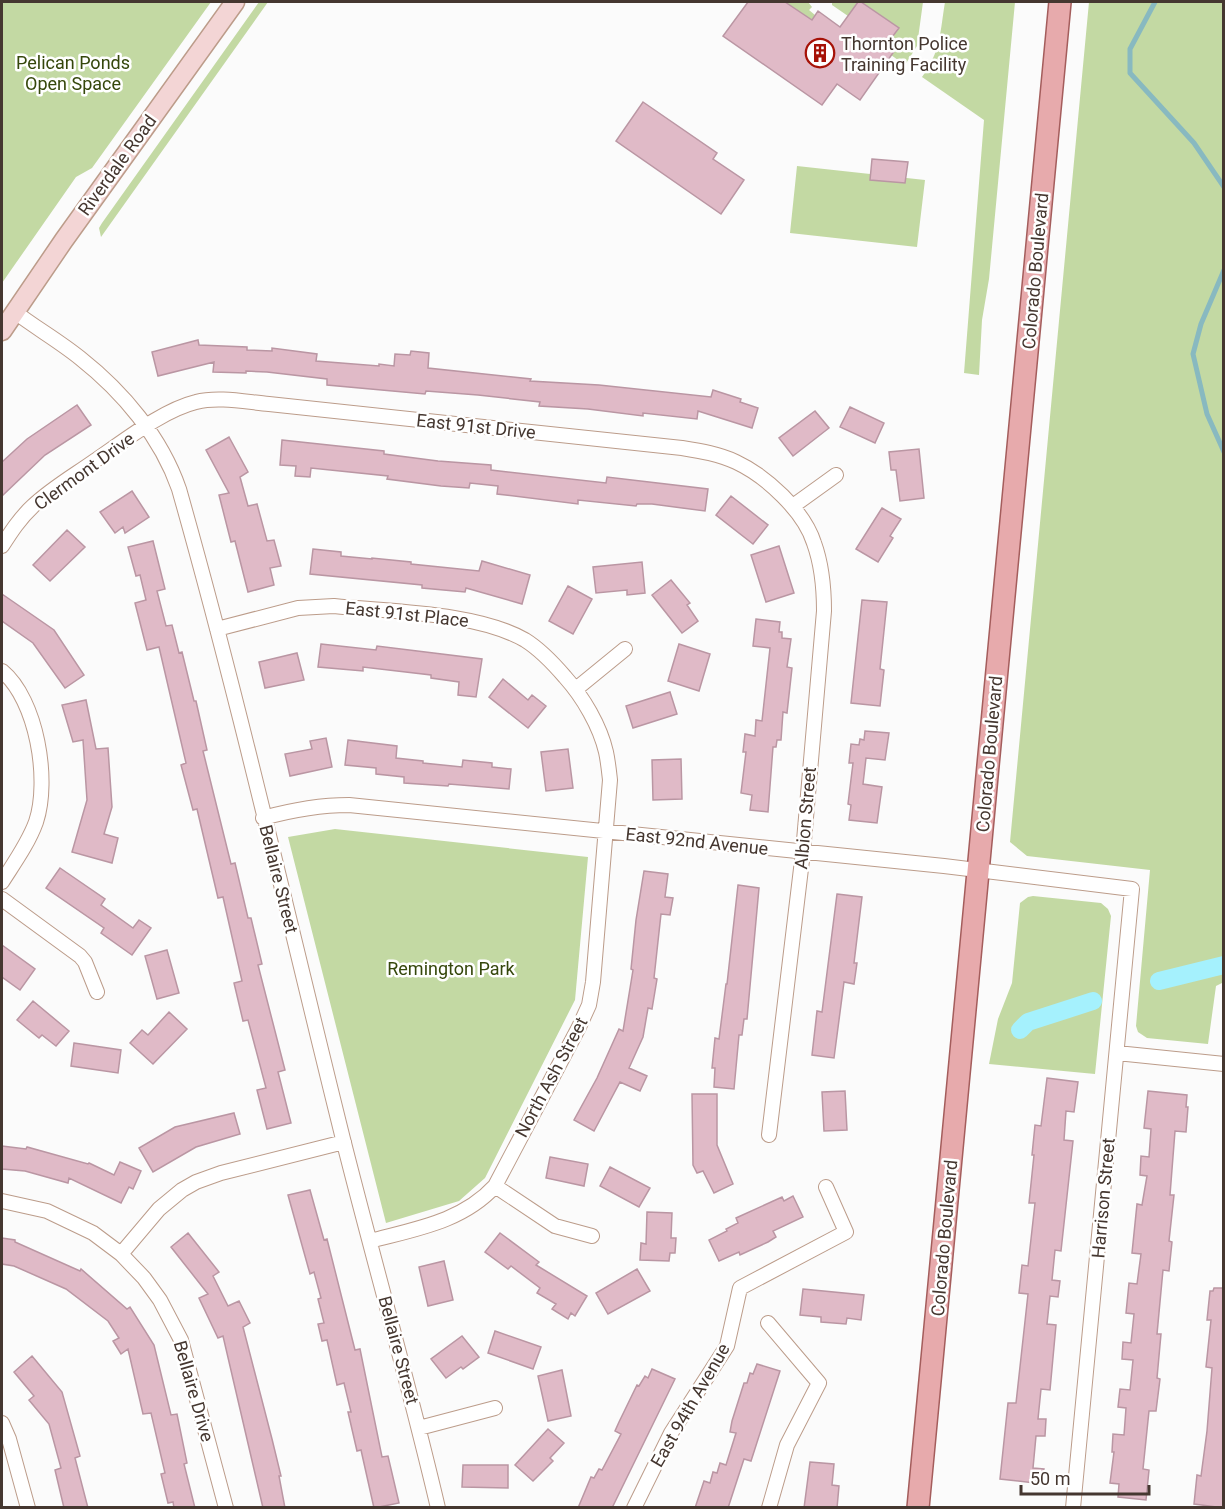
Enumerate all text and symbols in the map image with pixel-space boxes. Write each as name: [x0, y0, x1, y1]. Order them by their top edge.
place label: Thornton Police Training Facility: [841, 33, 968, 75]
building icon: Thornton Police Training Facility: [804, 37, 836, 69]
park label: Pelican Ponds Open Space: [16, 52, 130, 94]
street label: Riverdale Road: [73, 111, 161, 219]
street label: Colorado Boulevard: [1018, 192, 1052, 350]
street label: East 91st Drive: [415, 409, 537, 443]
street label: Clermont Drive: [30, 428, 138, 514]
street label: East 91st Place: [344, 597, 470, 631]
street label: Colorado Boulevard: [972, 675, 1006, 833]
street label: Albion Street: [790, 766, 820, 870]
street label: Bellaire Street: [255, 823, 303, 936]
street label: East 92nd Avenue: [625, 823, 769, 859]
park label: Remington Park: [387, 958, 516, 979]
street label: North Ash Street: [511, 1013, 591, 1141]
street label: Harrison Street: [1087, 1137, 1119, 1259]
street label: Colorado Boulevard: [927, 1159, 961, 1317]
street label: Bellaire Street: [374, 1294, 424, 1406]
street label: Bellaire Drive: [170, 1338, 218, 1444]
street label: East 94th Avenue: [646, 1340, 734, 1470]
scale bar: [1021, 1458, 1148, 1496]
text: 50 m: [1030, 1468, 1070, 1489]

